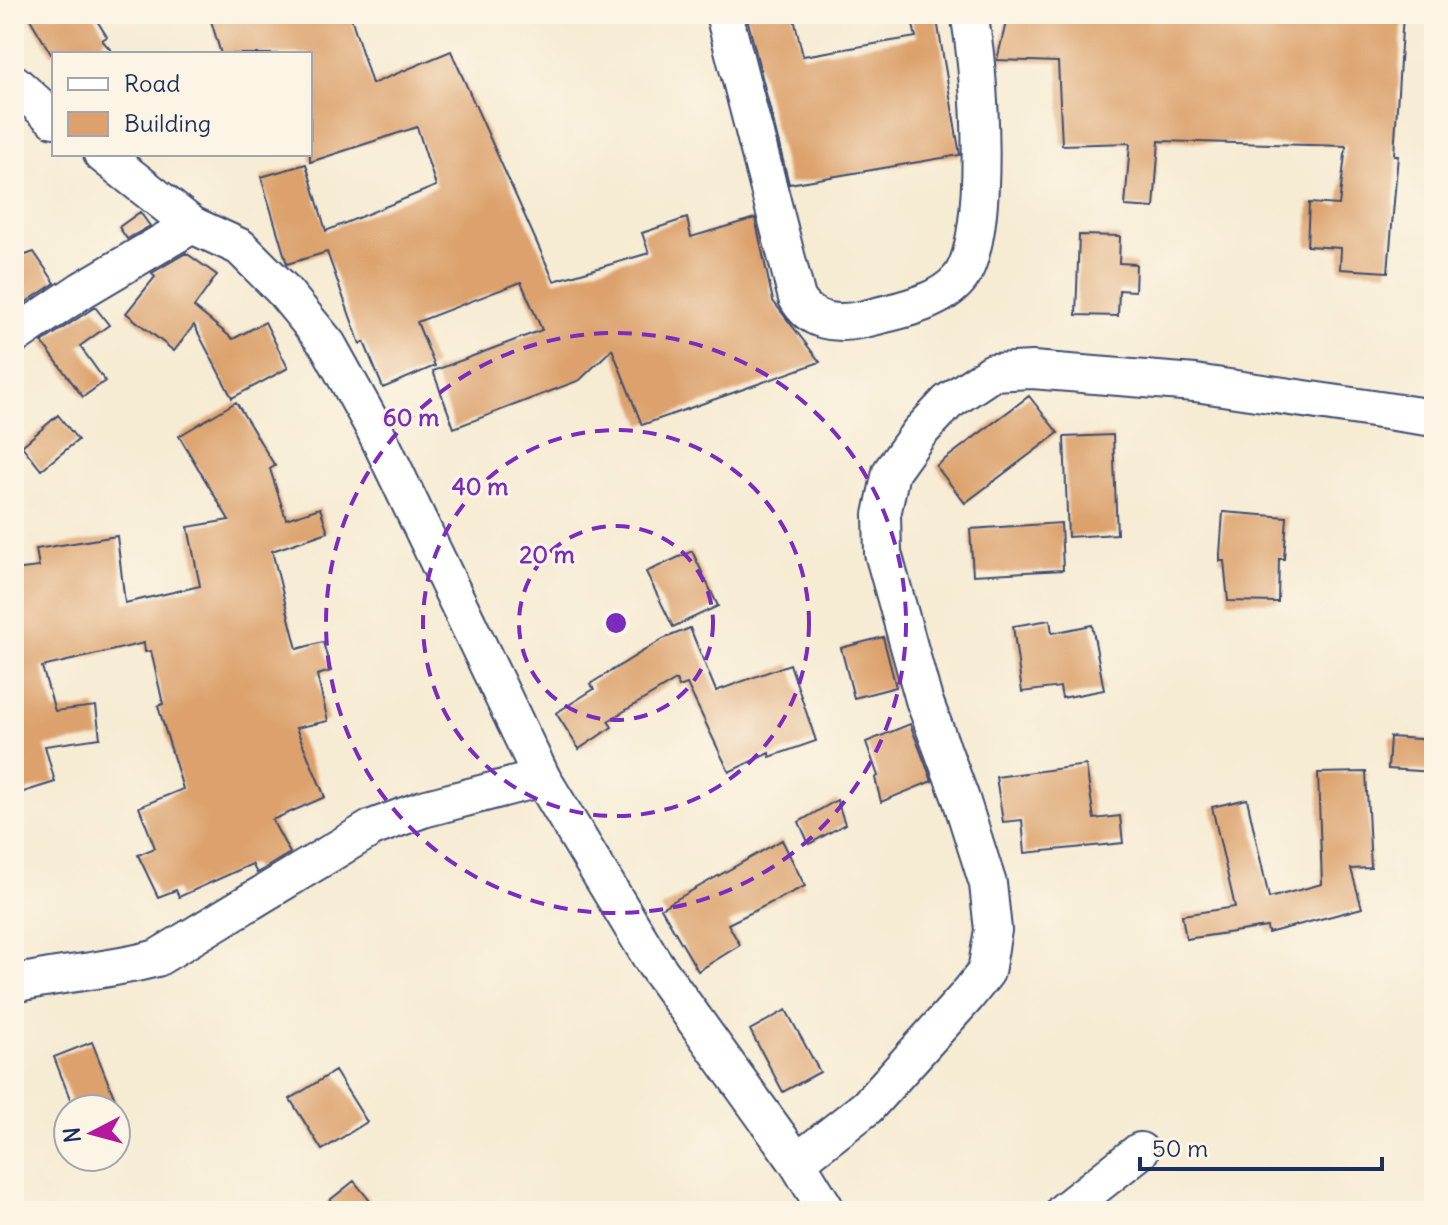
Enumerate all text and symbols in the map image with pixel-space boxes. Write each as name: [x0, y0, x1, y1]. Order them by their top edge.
legend: [52, 52, 312, 156]
text: Road: [124, 68, 180, 98]
text: Building: [124, 108, 211, 138]
text: 60 m: [383, 402, 439, 432]
text: 40 m: [452, 471, 508, 501]
text: 20 m: [519, 539, 575, 569]
centre of rings: [602, 609, 630, 637]
north arrow: [52, 1093, 132, 1173]
scale bar: [1140, 1121, 1382, 1171]
text: N: [57, 1126, 87, 1144]
text: 50 m: [1152, 1133, 1208, 1163]

